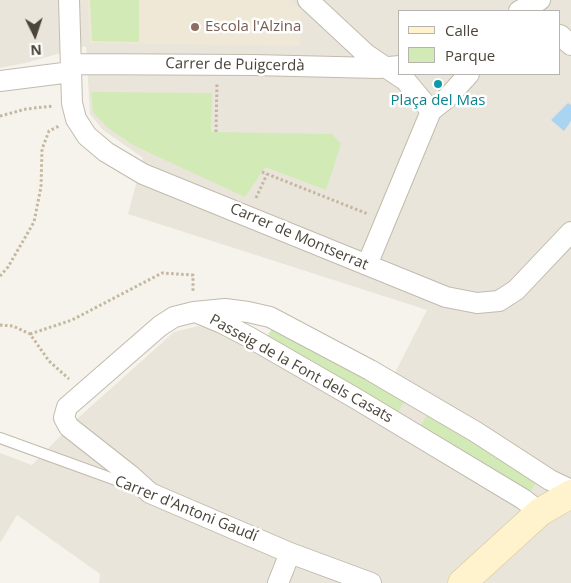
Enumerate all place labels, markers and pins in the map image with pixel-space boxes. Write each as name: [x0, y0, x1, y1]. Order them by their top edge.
place label: Escola l'Alzina: [205, 18, 301, 36]
marker: Escola l'Alzina: [189, 21, 201, 33]
marker: Plaça del Mas: [432, 78, 444, 90]
place label: Plaça del Mas: [391, 92, 485, 110]

